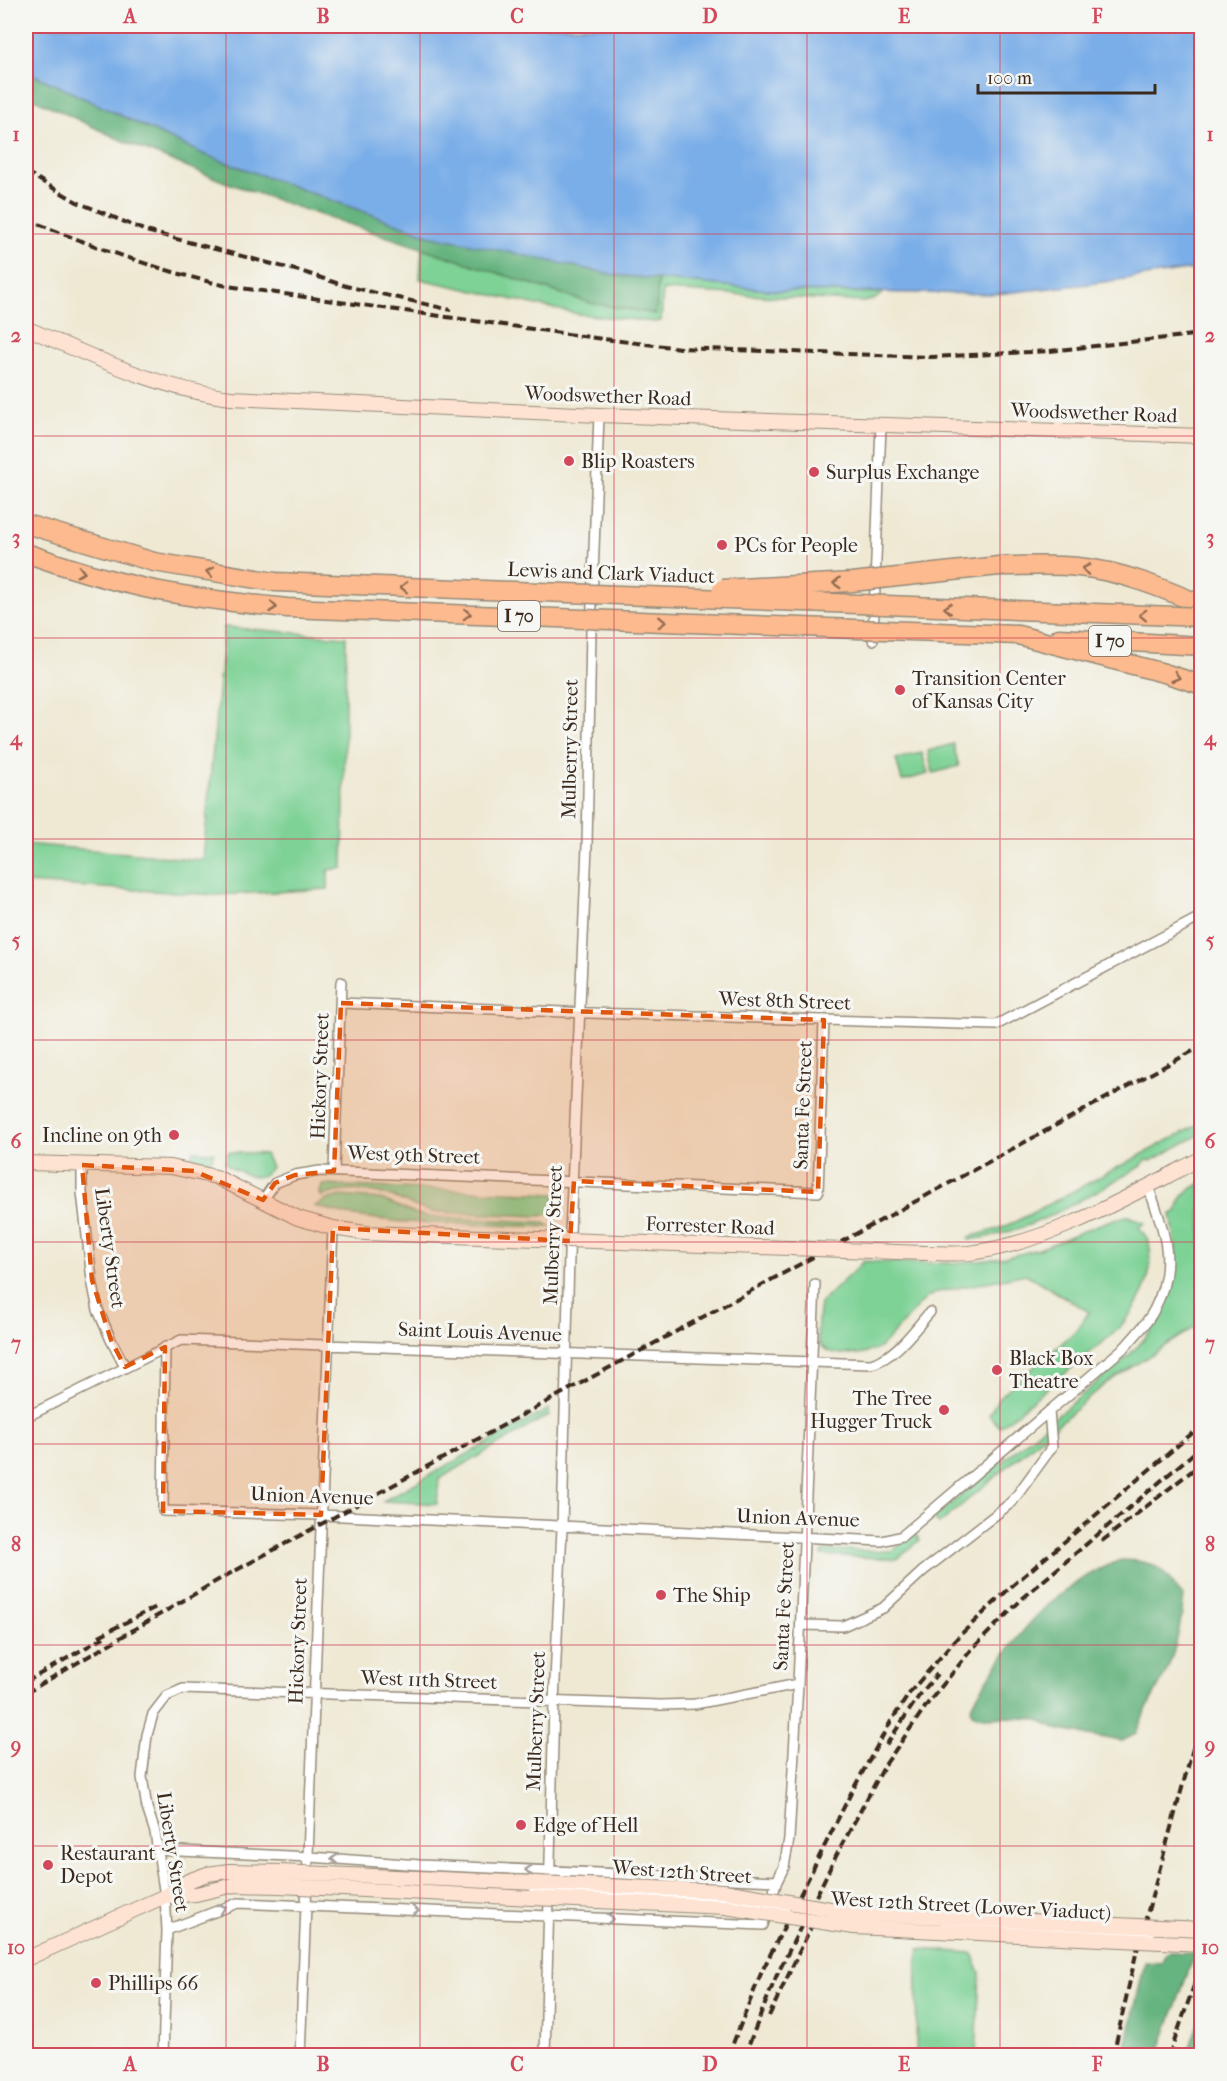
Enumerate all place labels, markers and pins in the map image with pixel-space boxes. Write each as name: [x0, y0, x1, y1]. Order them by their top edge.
place label: Blip Roasters: [581, 450, 695, 473]
marker: Blip Roasters: [562, 454, 576, 468]
place label: Surplus Exchange: [826, 461, 979, 484]
marker: Surplus Exchange: [807, 465, 821, 479]
place label: PCs for People: [734, 534, 858, 557]
marker: PCs for People: [715, 538, 729, 552]
place label: Transition Center of Kansas City: [912, 667, 1066, 713]
marker: Transition Center of Kansas City: [893, 683, 907, 697]
place label: Incline on 9th: [42, 1124, 163, 1147]
marker: Incline on 9th: [167, 1128, 181, 1142]
place label: Black Box Theatre: [1009, 1347, 1094, 1393]
marker: Black Box Theatre: [990, 1363, 1004, 1377]
place label: The Tree Hugger Truck: [810, 1387, 933, 1433]
marker: The Tree Hugger Truck: [937, 1403, 951, 1417]
place label: The Ship: [673, 1584, 751, 1607]
marker: The Ship: [654, 1588, 668, 1602]
place label: Edge of Hell: [533, 1814, 639, 1837]
marker: Edge of Hell: [514, 1818, 528, 1832]
place label: Restaurant Depot: [60, 1842, 156, 1888]
marker: Restaurant Depot: [41, 1858, 55, 1872]
place label: Phillips 66: [108, 1972, 199, 1995]
marker: Phillips 66: [89, 1976, 103, 1990]

